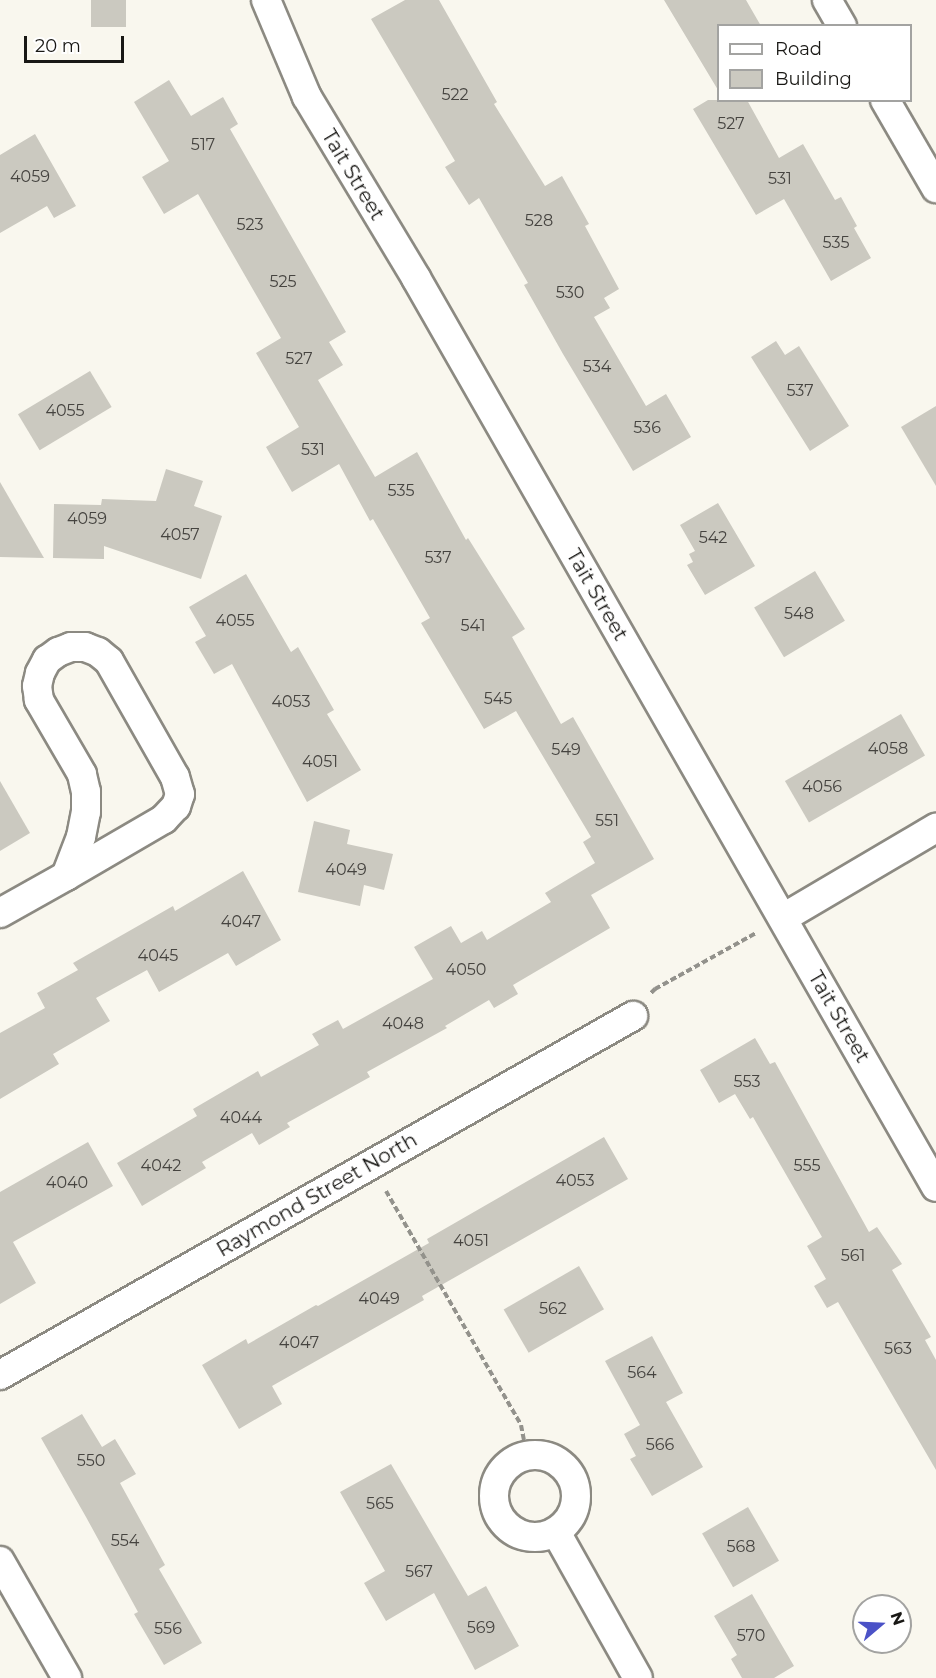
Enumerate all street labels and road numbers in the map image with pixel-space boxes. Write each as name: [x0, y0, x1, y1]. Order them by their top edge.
street label: Tait Street: [317, 125, 389, 225]
street label: Tait Street: [561, 545, 633, 645]
street label: Tait Street: [803, 967, 875, 1067]
street label: Raymond Street North: [213, 1128, 421, 1262]

